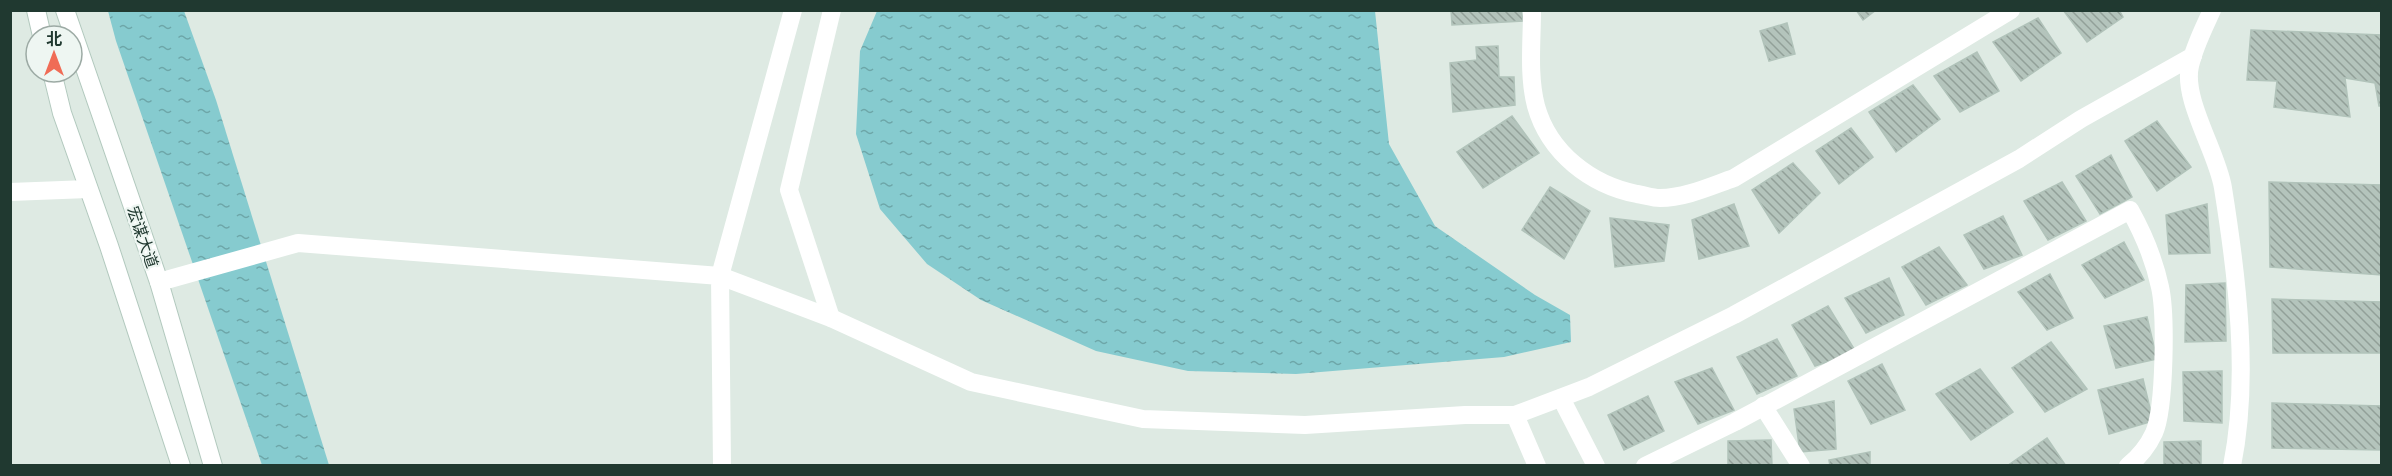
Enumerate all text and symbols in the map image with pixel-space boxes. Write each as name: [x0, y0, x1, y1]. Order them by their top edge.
north arrow: [24, 24, 84, 84]
text: 北: [46, 30, 62, 49]
street label: 宏谋大道: [123, 204, 162, 271]

